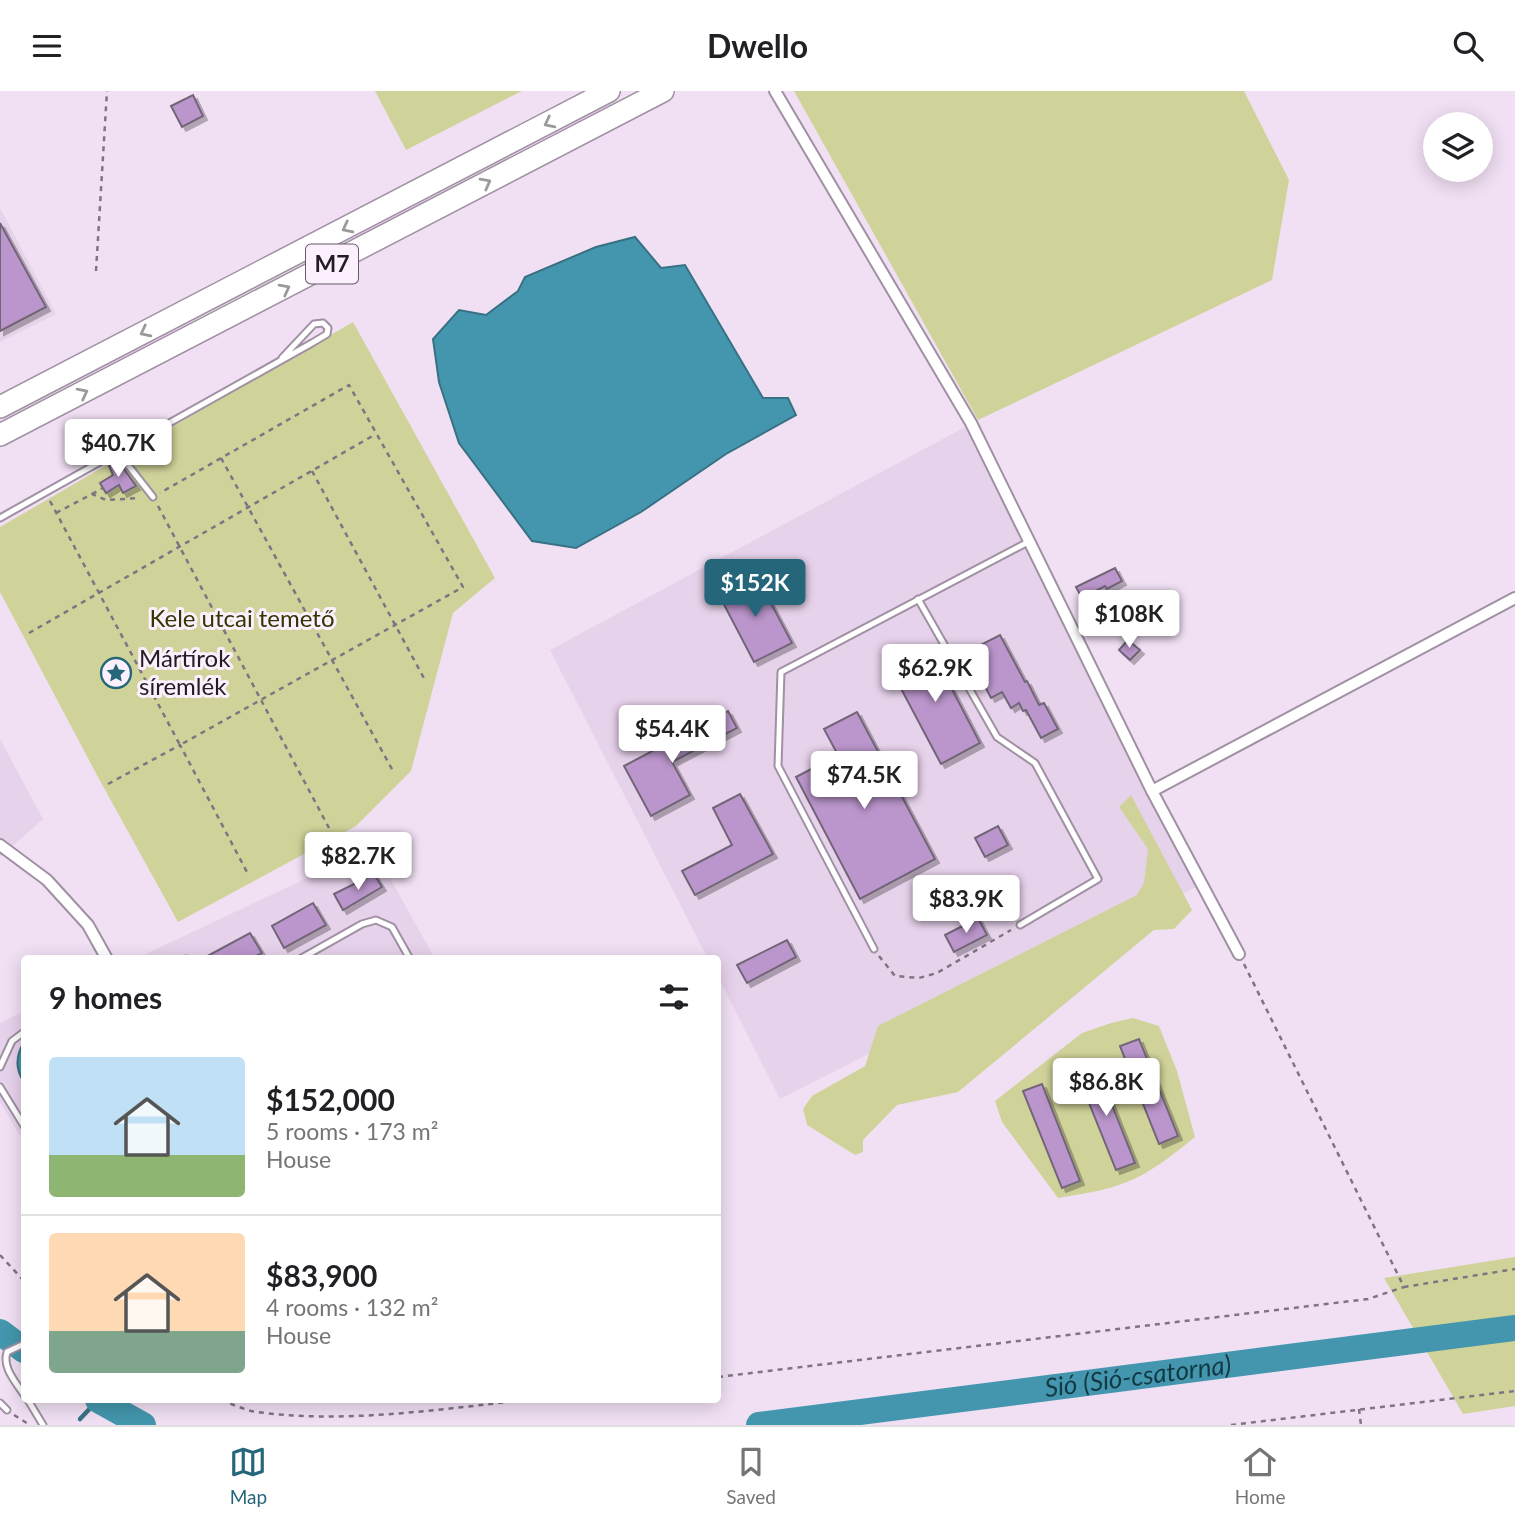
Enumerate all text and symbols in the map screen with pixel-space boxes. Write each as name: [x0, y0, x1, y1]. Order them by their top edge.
text: Dwello: [707, 26, 808, 65]
icon: menu: [28, 27, 66, 65]
icon: search: [1449, 27, 1487, 65]
map controls: [1423, 112, 1493, 182]
button: layers: [1423, 112, 1493, 182]
one-way arrow: [543, 114, 556, 128]
one-way arrow: [479, 178, 492, 192]
one-way arrow: [342, 219, 354, 233]
road number: M7: [306, 245, 358, 283]
one-way arrow: [278, 283, 290, 297]
one-way arrow: [140, 324, 152, 338]
one-way arrow: [75, 387, 88, 401]
pin: $40.7K: [61, 419, 175, 479]
text: $40.7K: [81, 428, 155, 456]
pin: $152K: [706, 559, 804, 619]
text: $152K: [720, 568, 790, 596]
pin: $108K: [1080, 591, 1178, 650]
text: $108K: [1094, 599, 1164, 627]
park label: Kele utcai temető: [149, 603, 335, 632]
place label: Mártírok síremlék: [139, 643, 231, 700]
pin: $62.9K: [878, 645, 992, 704]
text: $62.9K: [898, 653, 972, 681]
place icon: Mártírok síremlék: [99, 656, 133, 690]
pin: $54.4K: [615, 705, 729, 765]
text: $54.4K: [635, 714, 709, 742]
pin: $74.5K: [807, 751, 921, 811]
text: $74.5K: [827, 760, 901, 788]
pin: $82.7K: [301, 833, 415, 892]
text: $82.7K: [321, 841, 395, 869]
pin: $83.9K: [909, 875, 1023, 935]
text: $83.9K: [929, 884, 1003, 912]
icon: filters: [655, 978, 693, 1016]
text: 9 homes: [49, 979, 162, 1015]
pin: $86.8K: [1049, 1059, 1163, 1118]
text: $86.8K: [1069, 1067, 1143, 1095]
text: $152,000: [266, 1081, 395, 1117]
icon: home: [105, 1085, 189, 1169]
text: 5 rooms · 173 m²: [266, 1117, 438, 1145]
text: House: [266, 1145, 331, 1173]
text: $83,900: [266, 1257, 377, 1293]
icon: home: [105, 1261, 189, 1345]
text: 4 rooms · 132 m²: [266, 1293, 438, 1321]
text: House: [266, 1321, 331, 1349]
water label: Sió (Sió-csatorna): [1043, 1348, 1233, 1403]
tab: Map: [229, 1443, 267, 1508]
tab: Saved: [726, 1443, 776, 1508]
tab: Home: [1235, 1443, 1286, 1508]

